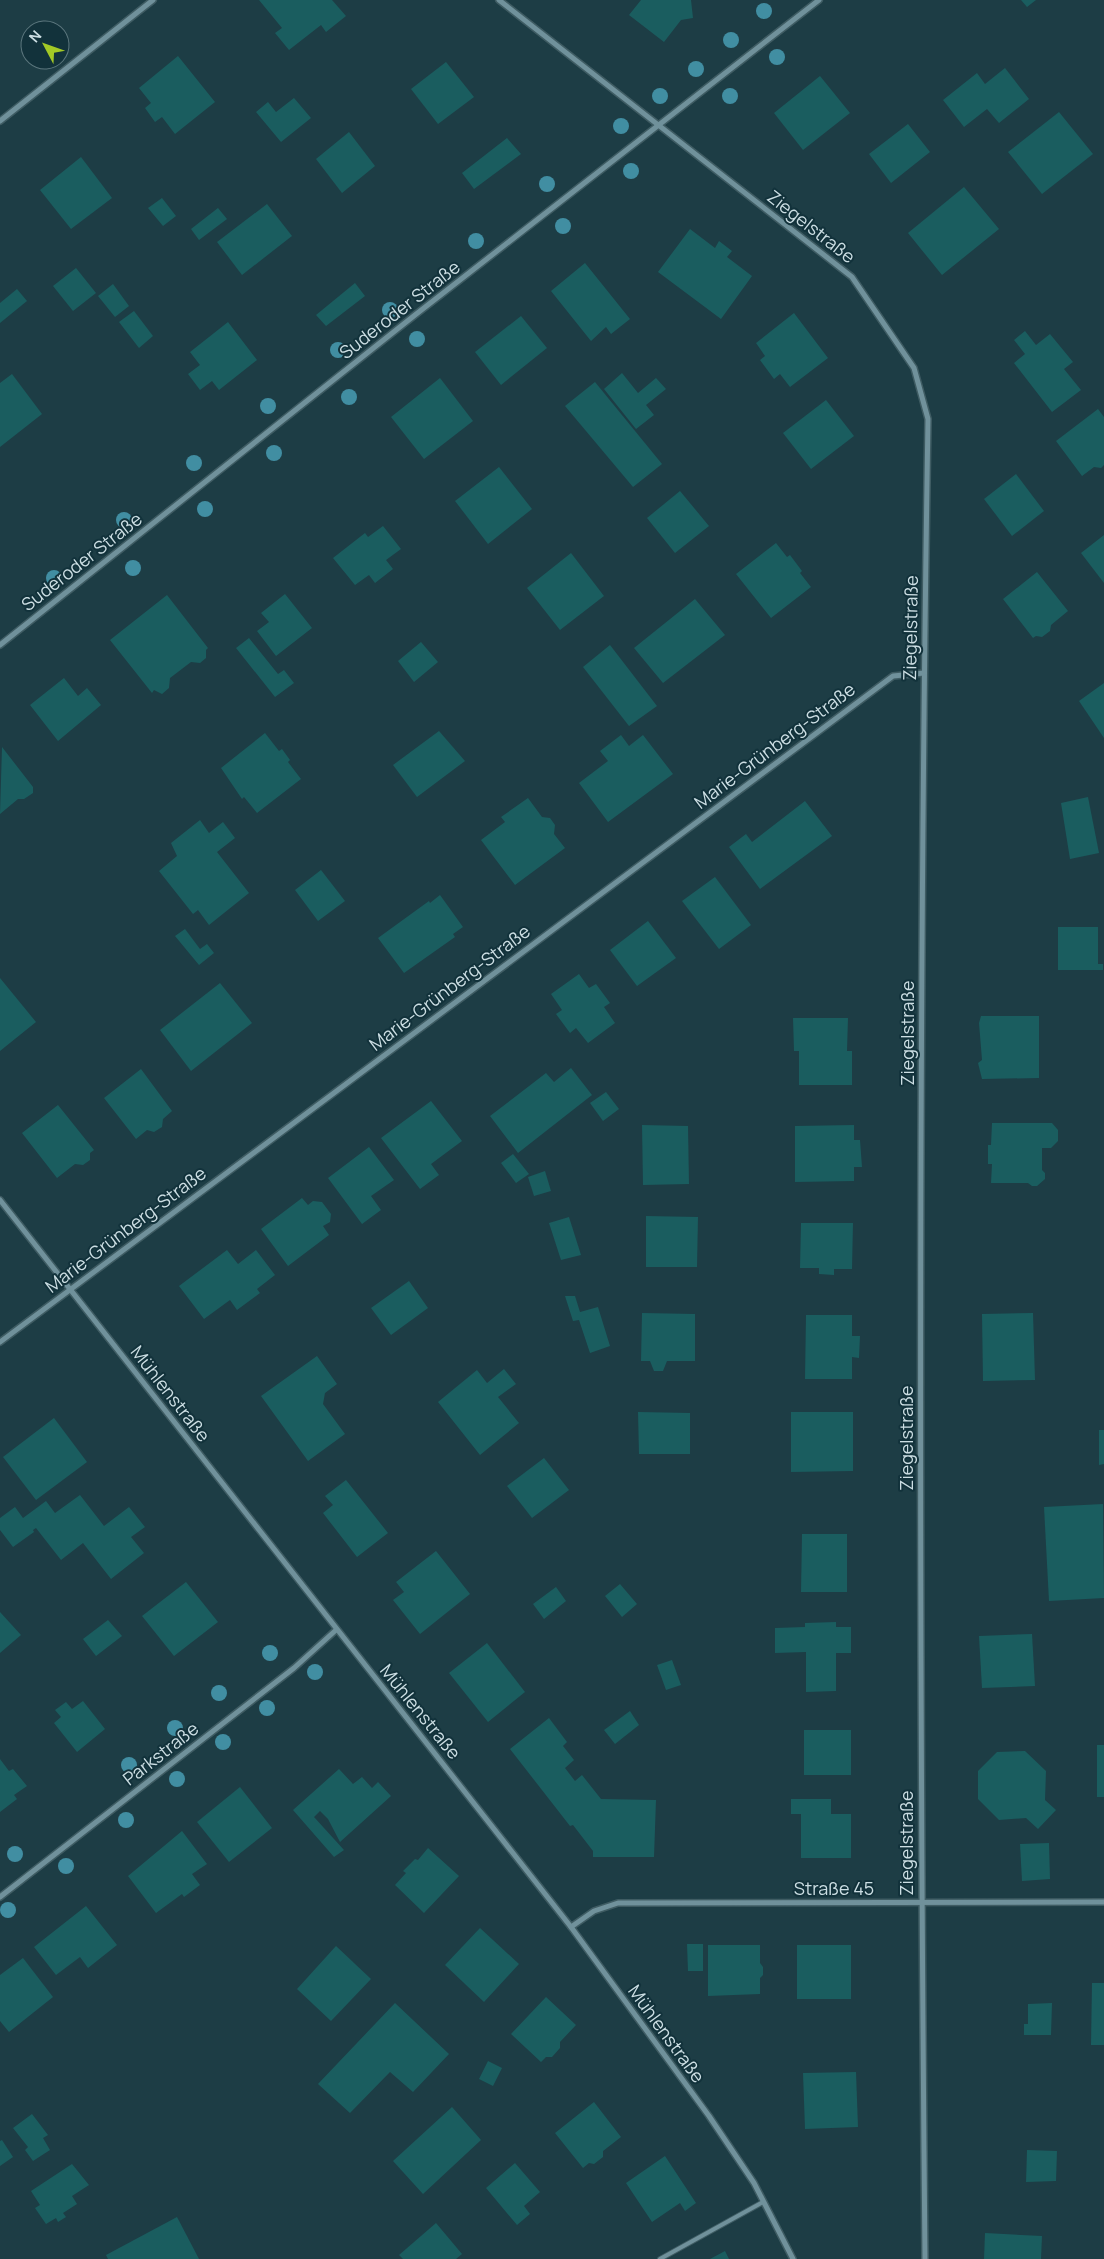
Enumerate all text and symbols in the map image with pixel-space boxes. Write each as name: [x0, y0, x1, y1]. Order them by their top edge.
north arrow: [20, 20, 70, 70]
text: N: [24, 26, 45, 46]
street label: Ziegelstraße: [763, 184, 860, 268]
street label: Suderoder Straße: [334, 255, 465, 364]
street label: Suderoder Straße: [16, 507, 147, 616]
street label: Ziegelstraße: [897, 575, 923, 681]
street label: Marie-Grünberg-Straße: [689, 677, 860, 814]
street label: Marie-Grünberg-Straße: [364, 919, 535, 1056]
street label: Ziegelstraße: [895, 980, 919, 1086]
street label: Marie-Grünberg-Straße: [40, 1161, 211, 1298]
street label: Mühlenstraße: [126, 1340, 216, 1446]
street label: Ziegelstraße: [894, 1385, 918, 1491]
street label: Mühlenstraße: [375, 1659, 467, 1764]
street label: Parkstraße: [118, 1716, 203, 1790]
street label: Ziegelstraße: [894, 1790, 918, 1896]
street label: Straße 45: [794, 1876, 874, 1900]
street label: Mühlenstraße: [623, 1980, 711, 2087]

